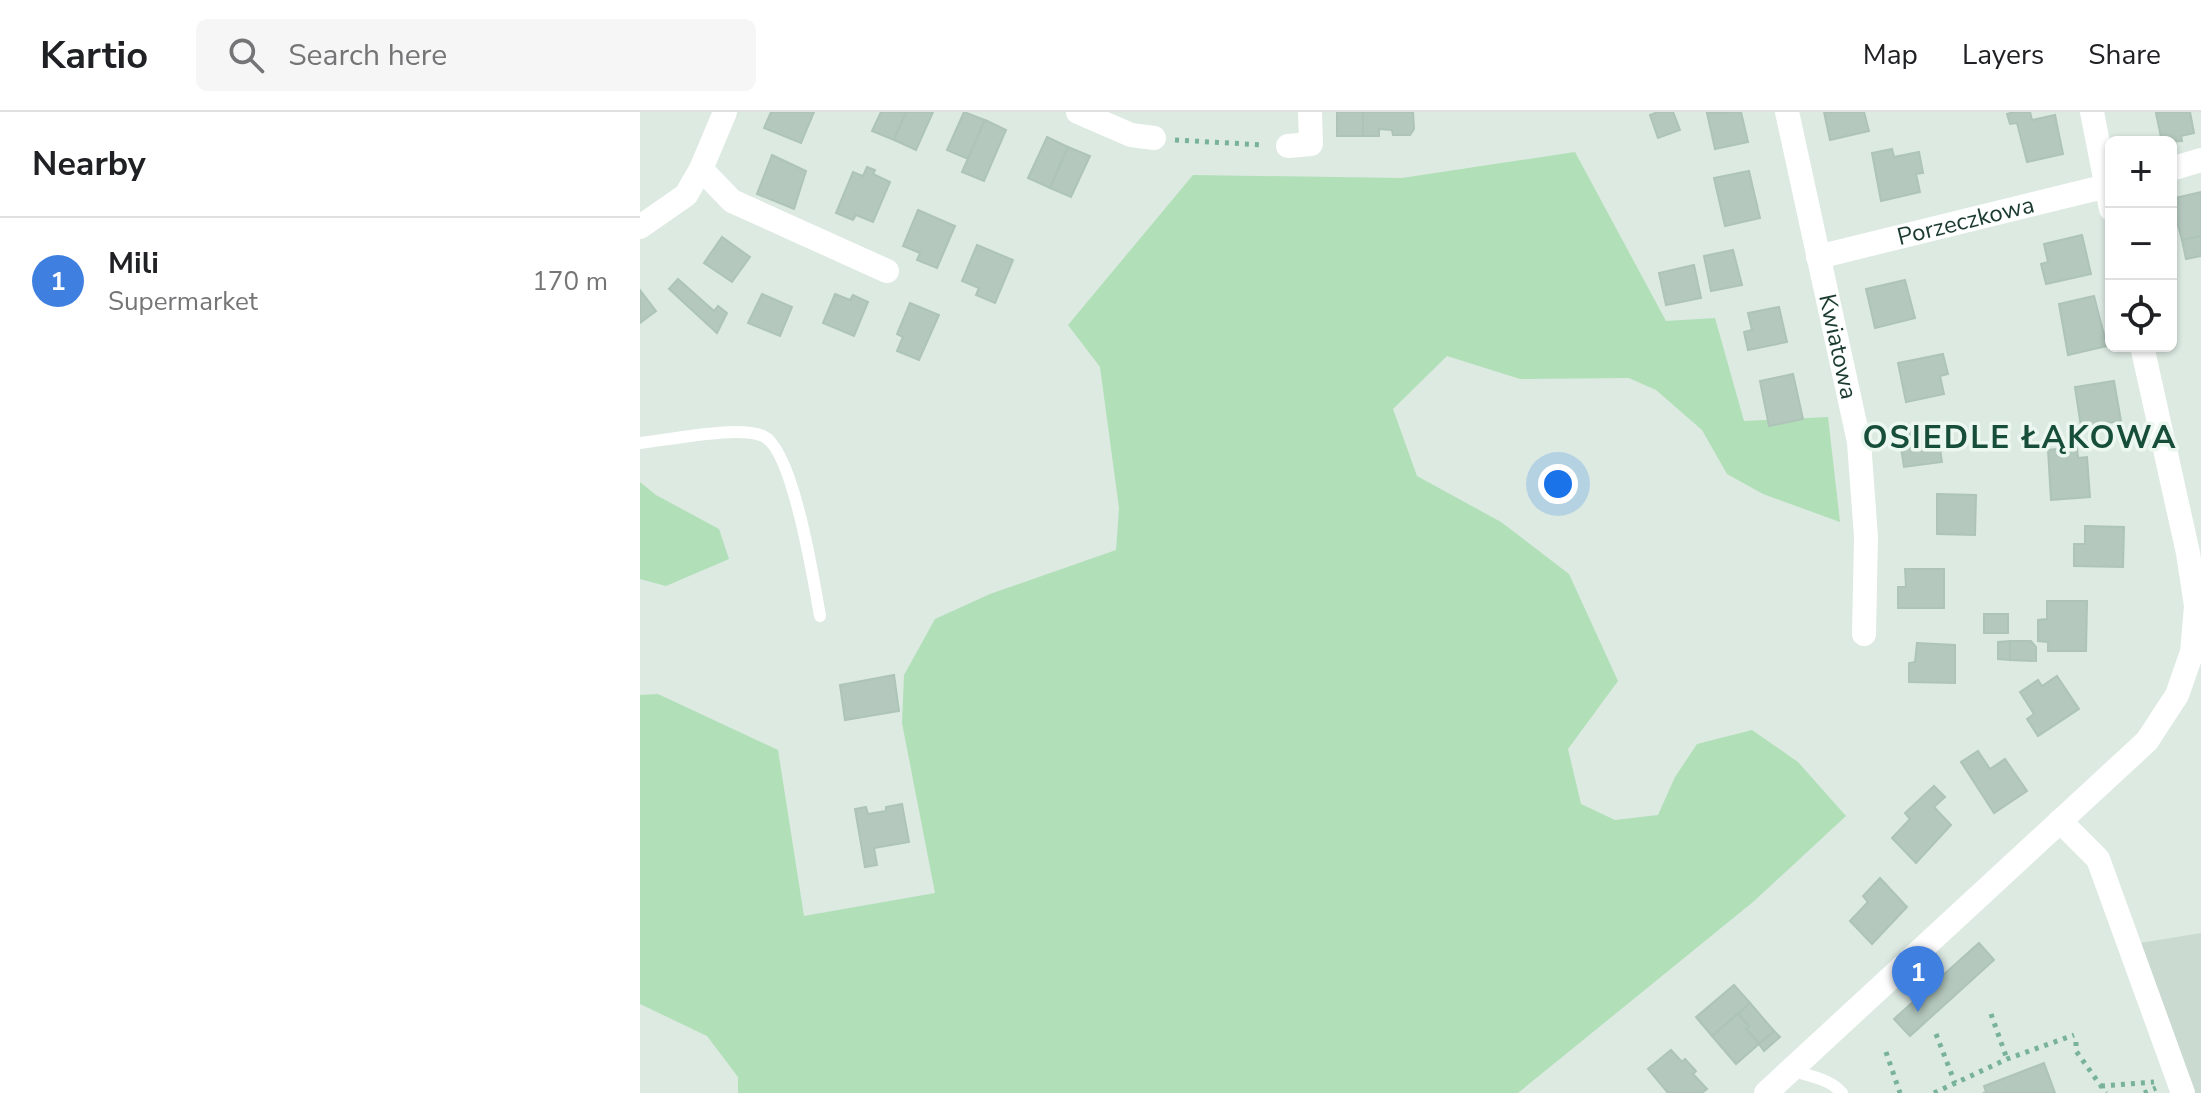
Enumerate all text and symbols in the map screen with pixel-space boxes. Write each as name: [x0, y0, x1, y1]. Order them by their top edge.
search box: [196, 19, 756, 91]
text: Kartio: [40, 30, 148, 81]
icon: search: [224, 33, 268, 77]
text: Search here: [288, 35, 447, 76]
text: Map: [1863, 36, 1918, 74]
text: Layers: [1962, 36, 2044, 74]
text: Share: [2088, 36, 2161, 74]
map controls: [2105, 136, 2177, 352]
button: +: [2105, 136, 2177, 208]
text: Nearby: [32, 141, 146, 187]
street label: Porzeczkowa: [1894, 188, 2037, 253]
button: −: [2105, 208, 2177, 280]
text: Mili: [108, 243, 159, 284]
text: 1: [50, 264, 66, 299]
text: 170 m: [532, 264, 608, 299]
button: locate: [2105, 280, 2177, 352]
text: Supermarket: [108, 284, 258, 319]
street label: Kwiatowa: [1811, 291, 1865, 402]
district label: OSIEDLE ŁĄKOWA: [1862, 416, 2178, 459]
your location: [1538, 464, 1578, 504]
pin: 1: [1892, 946, 1944, 1012]

